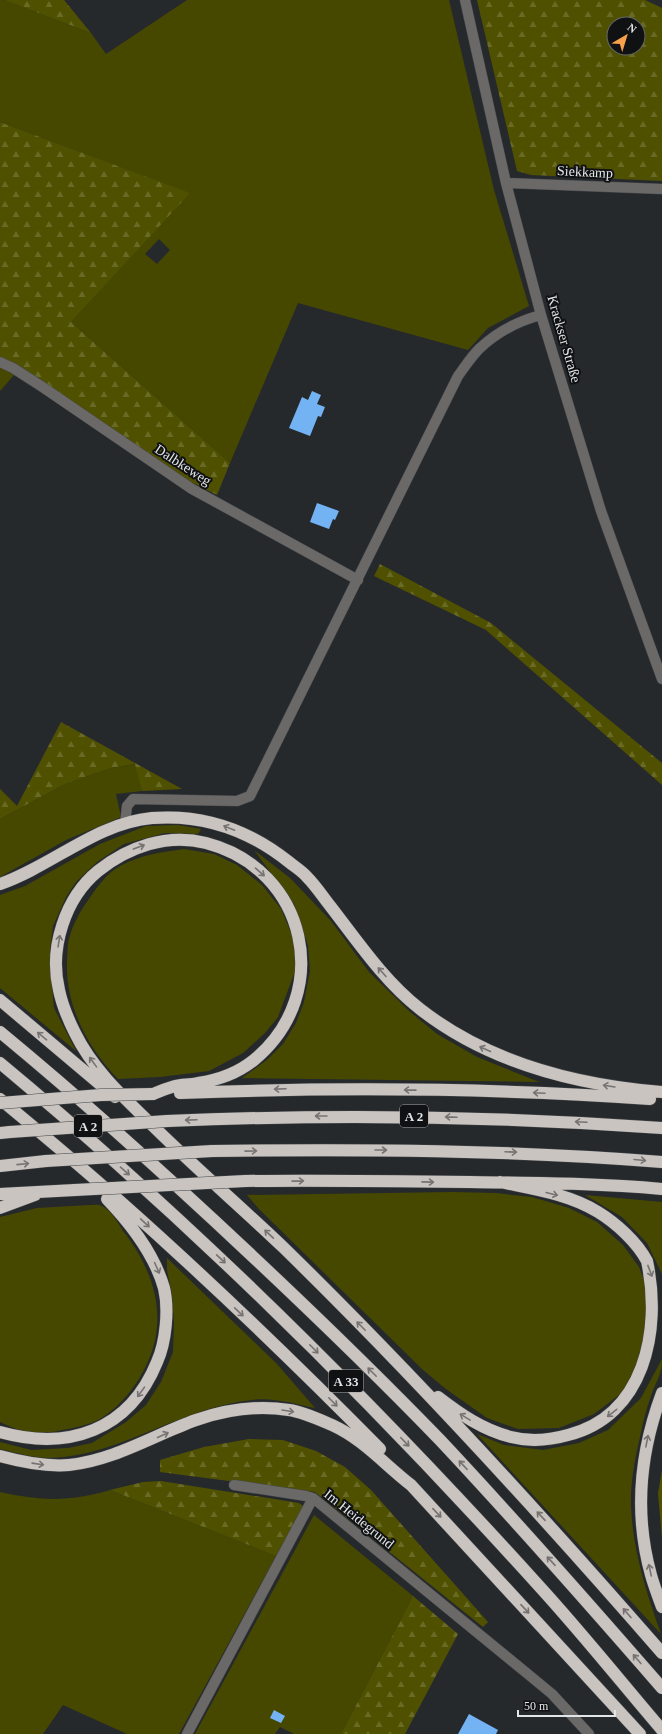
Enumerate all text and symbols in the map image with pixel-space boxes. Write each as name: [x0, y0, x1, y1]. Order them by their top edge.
north arrow: [606, 16, 646, 56]
text: N: [625, 21, 639, 35]
street label: Siekkamp: [557, 163, 613, 181]
street label: Krackser Straße: [544, 294, 584, 384]
street label: Dalbkeweg: [152, 441, 214, 489]
one-way arrow: [223, 823, 235, 831]
one-way arrow: [133, 843, 145, 851]
one-way arrow: [255, 867, 266, 876]
one-way arrow: [55, 935, 63, 948]
one-way arrow: [378, 966, 387, 977]
one-way arrow: [36, 1031, 47, 1040]
one-way arrow: [479, 1045, 491, 1052]
one-way arrow: [89, 1057, 97, 1068]
one-way arrow: [603, 1082, 616, 1090]
one-way arrow: [274, 1086, 287, 1093]
one-way arrow: [404, 1086, 417, 1094]
one-way arrow: [533, 1089, 546, 1097]
road number: A 2: [400, 1105, 428, 1127]
one-way arrow: [315, 1112, 328, 1120]
one-way arrow: [445, 1113, 458, 1121]
road number: A 2: [74, 1115, 102, 1137]
one-way arrow: [185, 1116, 198, 1123]
one-way arrow: [575, 1119, 588, 1126]
one-way arrow: [374, 1146, 387, 1154]
one-way arrow: [244, 1147, 257, 1155]
one-way arrow: [504, 1149, 517, 1156]
one-way arrow: [633, 1156, 646, 1164]
one-way arrow: [16, 1160, 29, 1168]
one-way arrow: [119, 1167, 130, 1176]
one-way arrow: [291, 1177, 304, 1184]
one-way arrow: [421, 1178, 434, 1185]
one-way arrow: [545, 1191, 558, 1198]
one-way arrow: [139, 1218, 149, 1227]
one-way arrow: [264, 1230, 274, 1239]
one-way arrow: [215, 1254, 225, 1263]
one-way arrow: [153, 1262, 161, 1274]
one-way arrow: [647, 1264, 655, 1276]
one-way arrow: [234, 1307, 244, 1317]
one-way arrow: [357, 1321, 366, 1331]
one-way arrow: [309, 1345, 319, 1354]
one-way arrow: [367, 1367, 377, 1377]
road number: A 33: [329, 1370, 363, 1392]
one-way arrow: [137, 1386, 146, 1397]
one-way arrow: [328, 1397, 338, 1407]
one-way arrow: [281, 1407, 294, 1415]
one-way arrow: [607, 1409, 618, 1417]
one-way arrow: [459, 1412, 471, 1420]
one-way arrow: [156, 1431, 168, 1438]
one-way arrow: [644, 1435, 652, 1448]
one-way arrow: [400, 1437, 410, 1447]
one-way arrow: [31, 1460, 44, 1468]
one-way arrow: [459, 1461, 468, 1471]
street label: Im Heidegrund: [321, 1486, 397, 1552]
one-way arrow: [432, 1508, 442, 1518]
one-way arrow: [536, 1511, 545, 1521]
one-way arrow: [546, 1556, 556, 1566]
one-way arrow: [645, 1564, 653, 1577]
one-way arrow: [521, 1604, 530, 1614]
one-way arrow: [623, 1608, 632, 1618]
one-way arrow: [632, 1654, 641, 1664]
scale bar: [518, 1692, 615, 1718]
text: 50 m: [524, 1699, 549, 1713]

